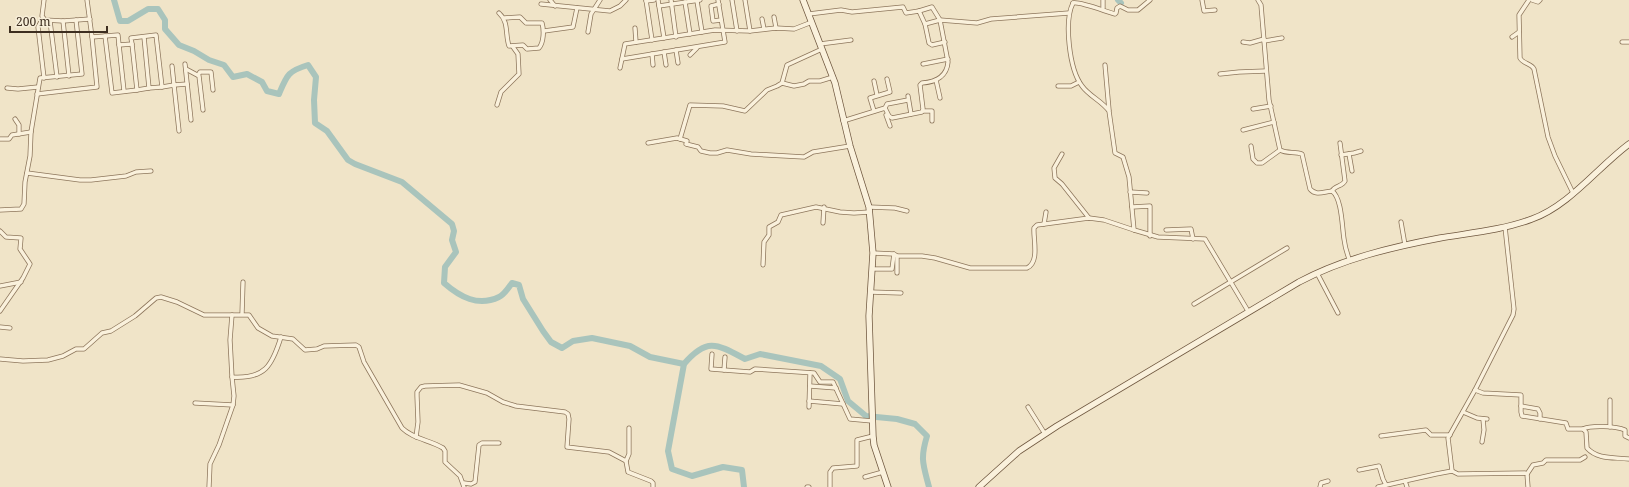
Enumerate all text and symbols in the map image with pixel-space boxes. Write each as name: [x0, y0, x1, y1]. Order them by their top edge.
scale bar: [10, 8, 107, 34]
text: 200 m: [16, 13, 51, 30]

